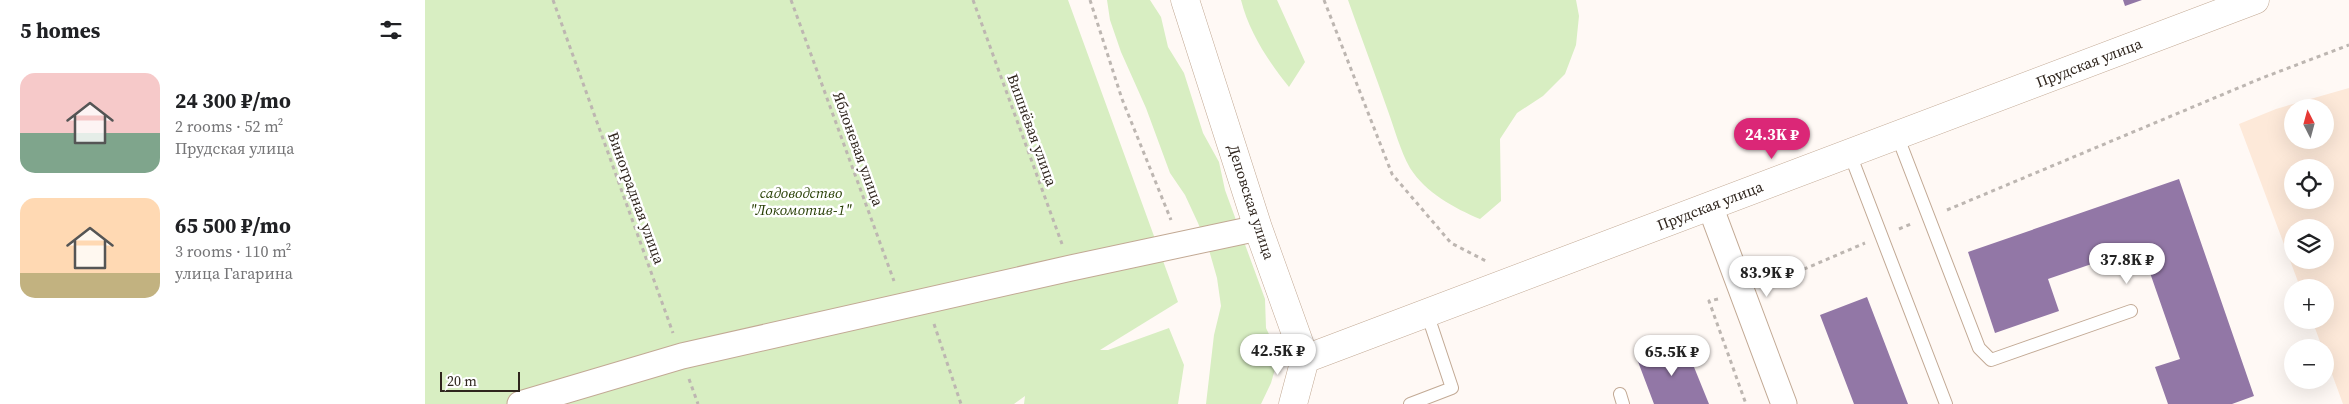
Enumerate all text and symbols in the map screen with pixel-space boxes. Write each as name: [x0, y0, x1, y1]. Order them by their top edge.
text: 5 homes: [20, 16, 100, 45]
icon: filters: [377, 16, 405, 44]
street label: Прудская улица: [2033, 33, 2145, 92]
street label: Вишнёвая улица: [1002, 71, 1063, 189]
text: 24 300 ₽/mo: [175, 86, 291, 115]
street label: Яблоневая улица: [828, 89, 889, 209]
icon: home: [60, 93, 120, 153]
north arrow: [2284, 99, 2334, 149]
map controls: [2284, 99, 2334, 389]
text: 2 rooms · 52 m²: [175, 115, 283, 137]
pin: 24.3K ₽: [1726, 118, 1818, 160]
text: 24.3K ₽: [1745, 123, 1799, 145]
street label: Виноградная улица: [603, 129, 670, 267]
text: Прудская улица: [175, 137, 294, 159]
street label: Деповская улица: [1223, 142, 1280, 262]
button: locate: [2284, 159, 2334, 209]
street label: Прудская улица: [1654, 176, 1766, 235]
park label: садоводство "Локомотив-1": [750, 182, 852, 220]
text: 65 500 ₽/mo: [175, 211, 291, 240]
icon: home: [60, 218, 120, 278]
button: layers: [2284, 219, 2334, 269]
text: 3 rooms · 110 m²: [175, 240, 291, 262]
pin: 37.8K ₽: [2081, 242, 2173, 285]
text: 37.8K ₽: [2100, 248, 2154, 270]
pin: 83.9K ₽: [1721, 256, 1813, 298]
text: 83.9K ₽: [1740, 261, 1794, 283]
text: улица Гагарина: [175, 262, 293, 284]
button: +: [2284, 279, 2334, 329]
pin: 42.5K ₽: [1232, 334, 1324, 376]
pin: 65.5K ₽: [1626, 334, 1718, 377]
text: 42.5K ₽: [1251, 339, 1305, 361]
button: −: [2284, 339, 2334, 389]
text: 65.5K ₽: [1645, 340, 1699, 362]
scale bar: [440, 369, 520, 392]
text: 20 m: [447, 371, 477, 391]

